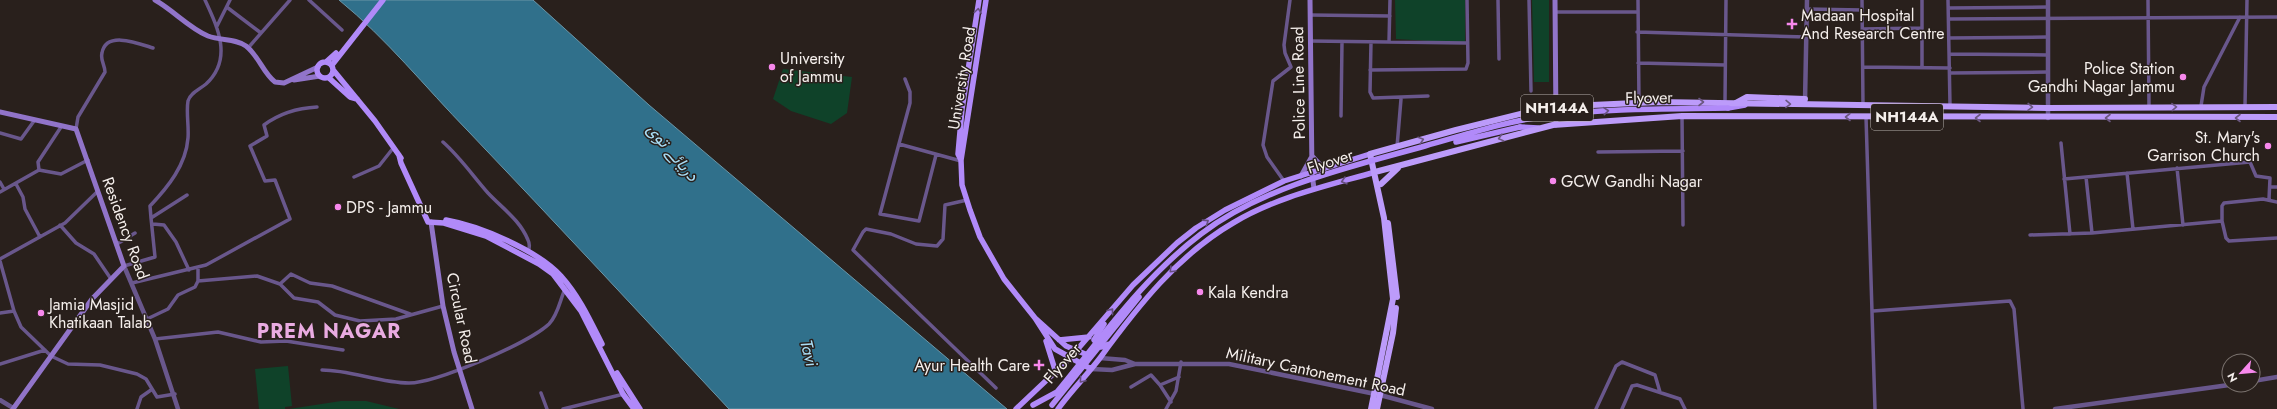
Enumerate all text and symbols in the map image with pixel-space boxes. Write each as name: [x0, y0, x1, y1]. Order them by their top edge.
place label: Madaan Hospital And Research Centre: [1801, 4, 1945, 45]
one-way arrow: [973, 8, 982, 14]
marker: Madaan Hospital And Research Centre: [1786, 18, 1798, 30]
street label: University Road: [942, 25, 981, 131]
street label: Police Line Road: [1286, 26, 1311, 140]
place label: University of Jammu: [780, 47, 846, 88]
place label: Police Station Gandhi Nagar Jammu: [2028, 57, 2175, 98]
marker: University of Jammu: [767, 62, 777, 72]
marker: Police Station Gandhi Nagar Jammu: [2178, 72, 2188, 82]
street label: Flyover: [1625, 86, 1673, 109]
road number: NH144A: [1521, 95, 1593, 121]
one-way arrow: [1698, 98, 1704, 106]
one-way arrow: [1785, 100, 1791, 108]
one-way arrow: [2027, 103, 2033, 112]
one-way arrow: [2171, 103, 2177, 111]
road number: NH144A: [1871, 104, 1943, 130]
one-way arrow: [1603, 107, 1609, 116]
one-way arrow: [1845, 113, 1851, 121]
one-way arrow: [1975, 114, 1981, 122]
one-way arrow: [2105, 114, 2111, 122]
one-way arrow: [2235, 114, 2241, 122]
water label: دریائے توی: [642, 118, 705, 187]
place label: St. Mary's Garrison Church: [2147, 126, 2260, 167]
one-way arrow: [1498, 133, 1505, 142]
one-way arrow: [1418, 136, 1425, 145]
marker: St. Mary's Garrison Church: [2263, 141, 2273, 151]
street label: Flyover: [1304, 143, 1357, 180]
place label: GCW Gandhi Nagar: [1561, 170, 1703, 193]
street label: Residency Road: [96, 174, 155, 283]
one-way arrow: [1341, 176, 1348, 185]
marker: GCW Gandhi Nagar: [1548, 176, 1558, 186]
place label: DPS - Jammu: [346, 196, 432, 219]
marker: DPS - Jammu: [333, 202, 343, 212]
one-way arrow: [1202, 219, 1209, 227]
one-way arrow: [1169, 265, 1177, 273]
street label: Circular Road: [441, 270, 482, 366]
place label: Kala Kendra: [1208, 281, 1288, 304]
marker: Kala Kendra: [1195, 287, 1205, 297]
place label: Jamia Masjid Khatikaan Talab: [47, 293, 152, 334]
marker: Jamia Masjid Khatikaan Talab: [36, 308, 46, 318]
one-way arrow: [1107, 308, 1114, 315]
district label: PREM NAGAR: [257, 317, 401, 346]
water label: Tavi: [794, 337, 824, 370]
street label: Flyover: [1038, 337, 1087, 389]
street label: Military Cantonement Road: [1224, 341, 1408, 402]
north arrow: [2221, 353, 2261, 393]
place label: Ayur Health Care: [914, 354, 1030, 377]
marker: Ayur Health Care: [1033, 359, 1045, 371]
text: N: [2223, 370, 2241, 385]
one-way arrow: [1079, 376, 1086, 383]

